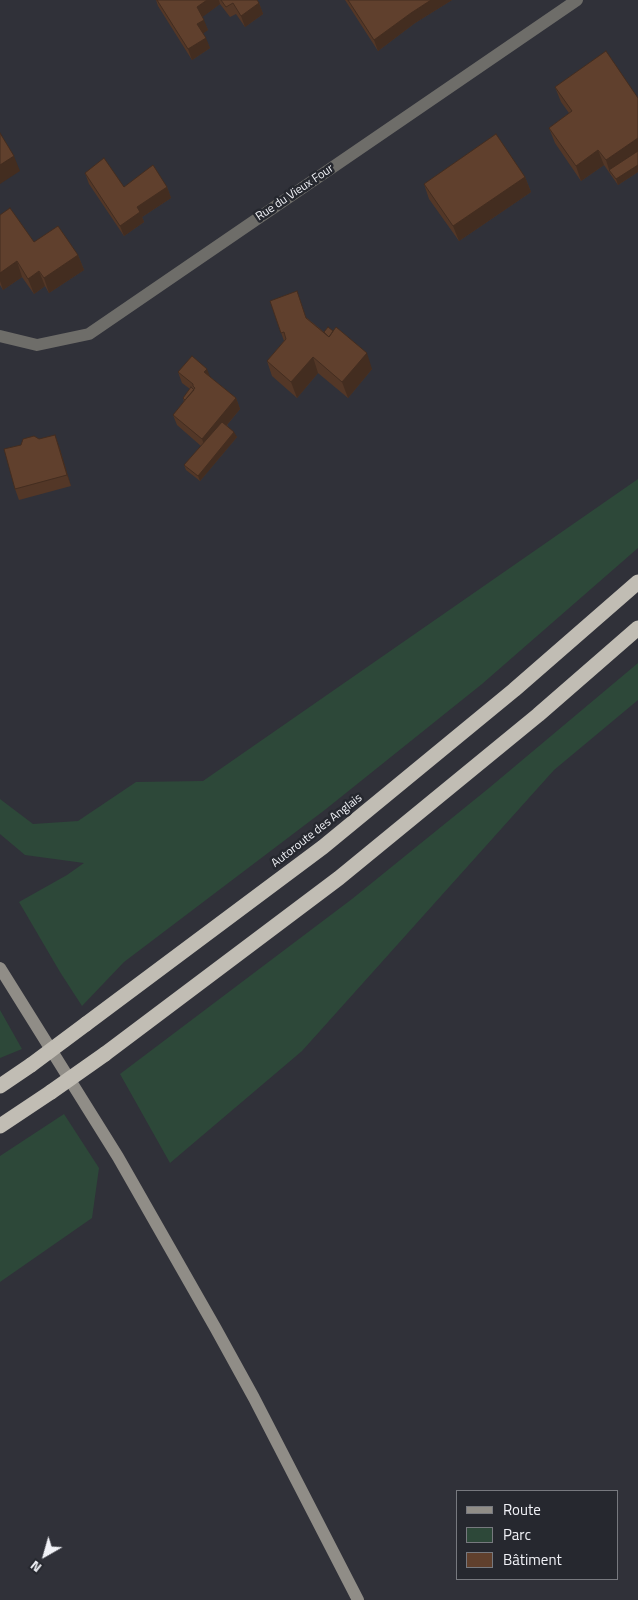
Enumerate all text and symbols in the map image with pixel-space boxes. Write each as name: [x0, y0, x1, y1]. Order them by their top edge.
street label: Rue du Vieux Four: [253, 162, 337, 224]
street label: Autoroute des Anglais: [269, 791, 365, 871]
legend: [456, 1490, 618, 1580]
text: Route: [503, 1498, 541, 1521]
text: Parc: [503, 1523, 531, 1546]
north arrow: [20, 1530, 70, 1580]
text: Bâtiment: [503, 1548, 562, 1571]
text: N: [25, 1556, 46, 1578]

